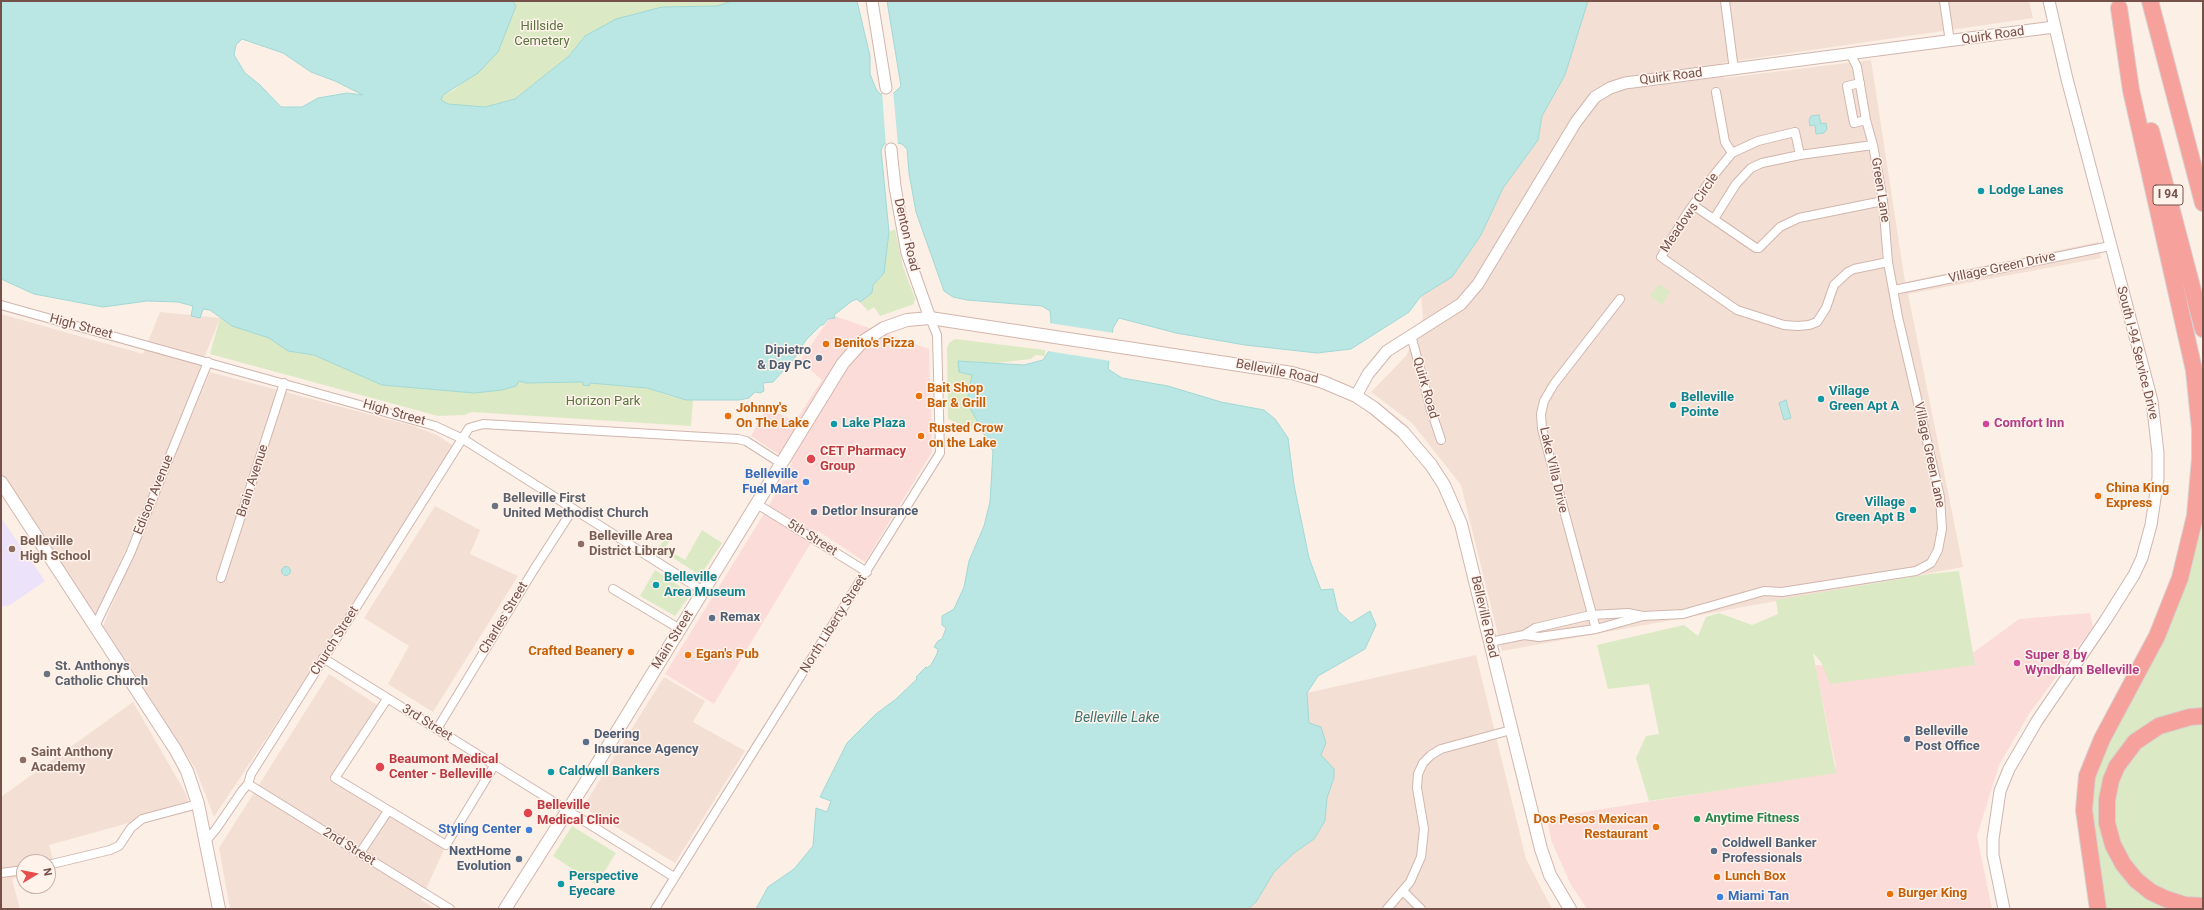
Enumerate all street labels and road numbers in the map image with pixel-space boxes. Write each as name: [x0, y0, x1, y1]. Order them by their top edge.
street label: Quirk Road: [1961, 24, 2025, 48]
street label: Quirk Road: [1639, 65, 1703, 89]
street label: Green Lane: [1867, 156, 1893, 224]
street label: Meadows Circle: [1658, 170, 1722, 256]
road number: I 94: [2153, 185, 2183, 205]
street label: Denton Road: [890, 197, 922, 273]
street label: Village Green Drive: [1947, 249, 2057, 287]
street label: South I-94 Service Drive: [2113, 285, 2161, 421]
street label: High Street: [48, 311, 114, 343]
street label: Quirk Road: [1409, 355, 1441, 421]
street label: Belleville Road: [1234, 356, 1320, 388]
street label: High Street: [361, 397, 427, 429]
street label: Village Green Lane: [1910, 401, 1948, 509]
street label: Lake Villa Drive: [1536, 425, 1570, 515]
street label: Brain Avenue: [234, 443, 272, 519]
street label: Edison Avenue: [131, 453, 177, 537]
street label: 5th Street: [784, 516, 840, 560]
street label: North Liberty Street: [797, 572, 871, 676]
street label: Belleville Road: [1467, 574, 1501, 660]
street label: Charles Street: [476, 579, 532, 657]
street label: Church Street: [308, 604, 362, 678]
street label: Main Street: [649, 608, 697, 672]
street label: 3rd Street: [399, 701, 455, 745]
street label: 2nd Street: [320, 825, 378, 869]

